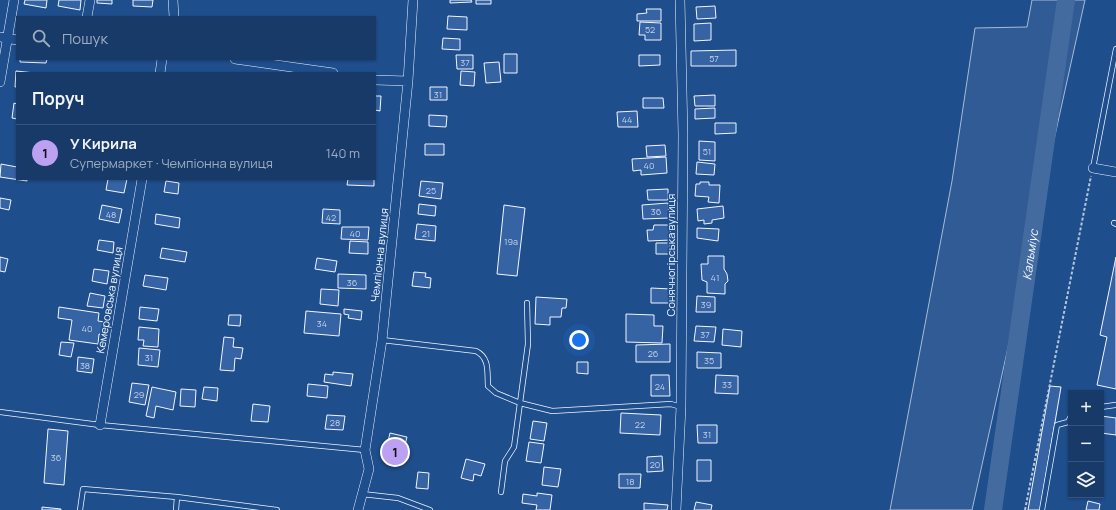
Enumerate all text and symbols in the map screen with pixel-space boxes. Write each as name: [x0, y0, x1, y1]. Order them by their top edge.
search box: [16, 16, 376, 60]
house number: 52: [645, 23, 655, 36]
icon: search: [30, 27, 52, 49]
text: Пошук: [62, 28, 108, 49]
house number: 57: [709, 52, 719, 65]
house number: 37: [460, 56, 470, 69]
text: Поруч: [32, 87, 84, 110]
house number: 31: [434, 88, 442, 101]
house number: 44: [622, 113, 632, 126]
text: У Кирила: [70, 133, 137, 154]
text: 1: [42, 144, 48, 162]
text: 140 m: [326, 144, 360, 162]
house number: 51: [703, 145, 711, 158]
text: Супермаркет · Чемпіонна вулиця: [70, 154, 273, 172]
house number: 40: [644, 159, 654, 172]
house number: 25: [426, 184, 436, 197]
street label: Сонячногірська вулиця: [663, 194, 678, 316]
house number: 36: [651, 205, 662, 218]
street label: Чемпіонна вулиця: [367, 207, 391, 303]
house number: 48: [106, 208, 116, 221]
house number: 42: [326, 211, 336, 224]
house number: 40: [350, 227, 360, 240]
house number: 21: [422, 227, 430, 240]
water label: Кальміус: [1018, 227, 1042, 281]
house number: 19а: [504, 235, 518, 248]
street label: Кемеровська вулиця: [92, 245, 126, 355]
house number: 41: [711, 271, 719, 284]
house number: 36: [347, 276, 358, 289]
house number: 39: [701, 298, 711, 311]
house number: 34: [317, 317, 327, 330]
house number: 40: [82, 322, 92, 335]
house number: 37: [700, 328, 710, 341]
your location: [569, 330, 589, 350]
house number: 26: [648, 347, 659, 360]
house number: 31: [145, 351, 153, 364]
house number: 35: [704, 354, 714, 367]
house number: 38: [80, 359, 90, 372]
house number: 33: [722, 378, 732, 391]
house number: 24: [655, 380, 665, 393]
house number: 29: [134, 388, 144, 401]
map controls: [1068, 390, 1104, 498]
button: +: [1068, 390, 1104, 426]
house number: 28: [330, 416, 340, 429]
house number: 22: [635, 418, 645, 431]
button: −: [1068, 426, 1104, 462]
house number: 31: [703, 428, 711, 441]
pin: 1: [382, 437, 408, 467]
house number: 36: [51, 451, 62, 464]
house number: 20: [650, 458, 660, 471]
button: layers: [1068, 462, 1104, 498]
house number: 18: [626, 475, 634, 488]

